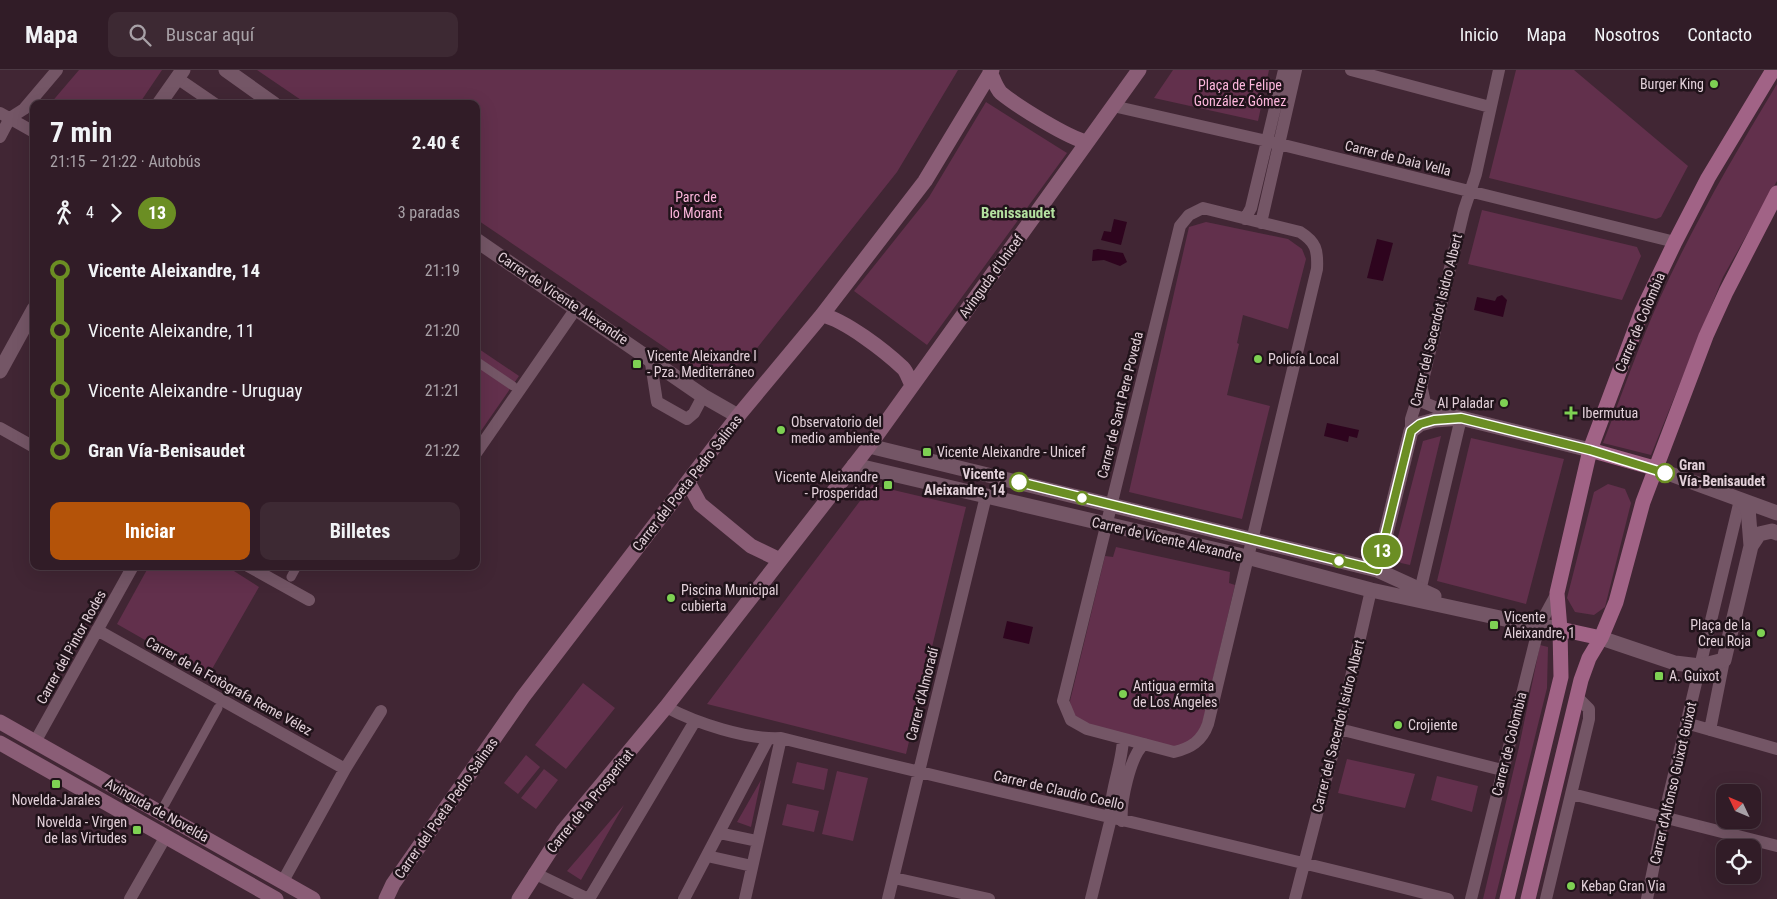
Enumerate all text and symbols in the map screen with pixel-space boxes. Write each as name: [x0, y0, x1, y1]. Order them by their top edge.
search box: [108, 12, 458, 57]
text: Mapa: [25, 21, 78, 49]
icon: search: [126, 21, 154, 49]
text: Buscar aquí: [166, 23, 254, 46]
text: Inicio: [1460, 24, 1499, 45]
text: Mapa: [1527, 24, 1566, 45]
text: Nosotros: [1594, 24, 1660, 45]
text: Contacto: [1688, 24, 1752, 45]
place label: Burger King: [1640, 76, 1704, 92]
park label: Plaça de Felipe González Gómez: [1194, 77, 1286, 109]
marker: Burger King: [1708, 78, 1720, 90]
text: 7 min: [50, 116, 112, 149]
text: 2.40 €: [412, 131, 460, 154]
street label: Carrer de Daia Vella: [1343, 137, 1453, 179]
text: 21:15 – 21:22 · Autobús: [50, 152, 201, 171]
park label: Parc de lo Morant: [670, 189, 722, 221]
icon: walk: [50, 199, 78, 227]
icon: forward: [102, 199, 130, 227]
text: 13: [148, 202, 166, 223]
text: 4: [86, 203, 94, 222]
text: 3 paradas: [398, 203, 460, 222]
district label: Benissaudet: [981, 204, 1055, 222]
street label: Avinguda d'Unicef: [955, 231, 1027, 321]
street label: Carrer del Sacerdot Isidro Albert: [1407, 232, 1465, 408]
street label: Carrer de Vicente Alexandre: [495, 248, 632, 348]
text: Vicente Aleixandre, 14: [88, 259, 260, 282]
text: 21:19: [425, 261, 460, 280]
street label: Carrer de Colòmbia: [1612, 270, 1668, 374]
text: Vicente Aleixandre, 11: [88, 319, 255, 342]
text: 21:20: [425, 321, 460, 340]
street label: Carrer de Sant Pere Poveda: [1094, 330, 1146, 480]
place label: Vicente Aleixandre I - Pza. Mediterráneo: [647, 348, 757, 380]
place label: Policía Local: [1268, 351, 1339, 367]
marker: Policía Local: [1252, 353, 1264, 365]
marker: Vicente Aleixandre I - Pza. Mediterráneo: [631, 358, 643, 370]
text: Vicente Aleixandre - Uruguay: [88, 379, 302, 402]
text: 21:21: [425, 381, 460, 400]
place label: Al Paladar: [1437, 395, 1494, 411]
marker: Al Paladar: [1498, 397, 1510, 409]
place label: Ibermutua: [1582, 405, 1638, 421]
marker: Ibermutua: [1564, 406, 1578, 420]
street label: Carrer del Poeta Pedro Salinas: [629, 412, 745, 554]
place label: Observatorio del medio ambiente: [791, 414, 882, 446]
marker: Observatorio del medio ambiente: [775, 424, 787, 436]
text: Gran Vía-Benisaudet: [88, 439, 245, 462]
text: 21:22: [425, 441, 460, 460]
place label: Vicente Aleixandre - Unicef: [937, 444, 1086, 460]
marker: Vicente Aleixandre - Unicef: [921, 446, 933, 458]
place label: Gran Vía-Benisaudet: [1679, 457, 1765, 489]
marker: Gran Vía-Benisaudet: [1655, 463, 1675, 483]
place label: Vicente Aleixandre, 14: [924, 466, 1005, 498]
place label: Vicente Aleixandre - Prosperidad: [775, 469, 878, 501]
marker: Vicente Aleixandre, 14: [1009, 472, 1029, 492]
marker: Vicente Aleixandre - Prosperidad: [882, 479, 894, 491]
unlabelled marker: [1075, 491, 1089, 505]
button: Iniciar: [50, 502, 250, 560]
button: Billetes: [260, 502, 460, 560]
street label: Carrer de Vicente Alexandre: [1090, 514, 1244, 564]
line badge: 13: [1360, 535, 1404, 567]
text: 13: [1373, 540, 1391, 561]
unlabelled marker: [1332, 554, 1346, 568]
place label: Piscina Municipal cubierta: [681, 582, 779, 614]
street label: Carrer del Pintor Rodes: [33, 587, 109, 707]
marker: Piscina Municipal cubierta: [665, 592, 677, 604]
place label: Vicente Aleixandre, 1: [1504, 609, 1575, 641]
place label: Plaça de la Creu Roja: [1690, 617, 1751, 649]
marker: Vicente Aleixandre, 1: [1488, 619, 1500, 631]
marker: Plaça de la Creu Roja: [1755, 627, 1767, 639]
street label: Carrer de la Fotògrafa Reme Vélez: [143, 633, 315, 739]
street label: Carrer del Sacerdot Isidro Albert: [1309, 638, 1367, 814]
street label: Carrer d'Almoradí: [903, 645, 941, 742]
place label: A. Guixot: [1669, 668, 1719, 684]
marker: A. Guixot: [1653, 670, 1665, 682]
place label: Antigua ermita de Los Ángeles: [1133, 678, 1218, 710]
marker: Antigua ermita de Los Ángeles: [1117, 688, 1129, 700]
street label: Carrer de Colòmbia: [1488, 690, 1530, 798]
street label: Carrer d'Alfonso Guixot Guixot: [1647, 700, 1699, 866]
place label: Crojiente: [1408, 717, 1458, 733]
marker: Crojiente: [1392, 719, 1404, 731]
street label: Carrer del Poeta Pedro Salinas: [391, 735, 501, 881]
street label: Carrer de la Prosperitat: [543, 746, 637, 856]
street label: Carrer de Claudio Coello: [992, 767, 1126, 813]
street label: Avinguda de Novelda: [102, 775, 212, 845]
marker: Novelda-Jarales: [50, 778, 62, 790]
north arrow: [1716, 784, 1761, 829]
map controls: [1716, 784, 1761, 884]
place label: Novelda-Jarales: [12, 792, 100, 808]
place label: Novelda - Virgen de las Virtudes: [37, 814, 127, 846]
marker: Novelda - Virgen de las Virtudes: [131, 824, 143, 836]
button: locate: [1716, 839, 1761, 884]
place label: Kebap Gran Via: [1581, 878, 1665, 894]
marker: Kebap Gran Via: [1565, 880, 1577, 892]

